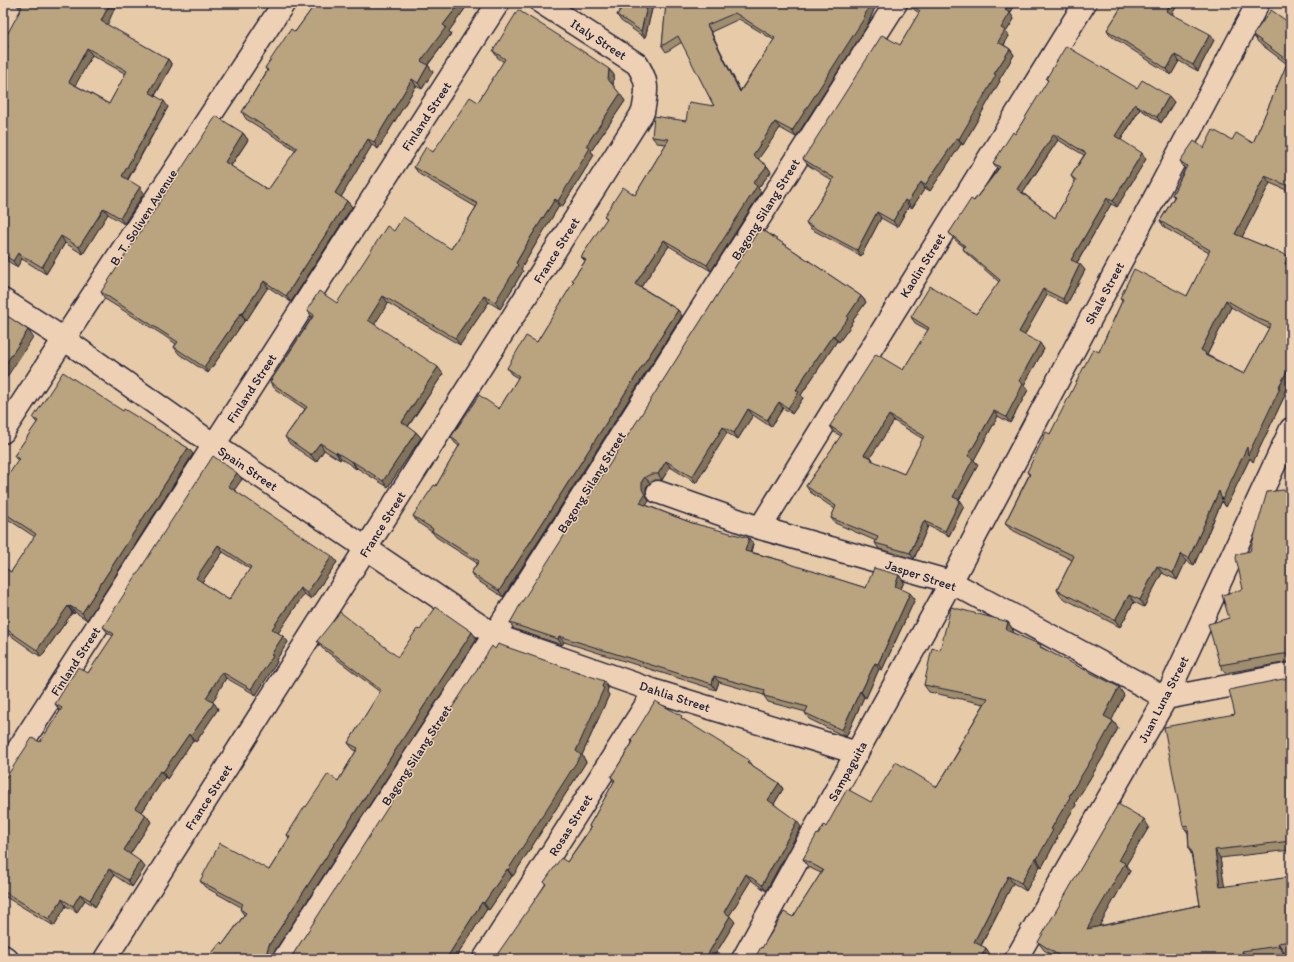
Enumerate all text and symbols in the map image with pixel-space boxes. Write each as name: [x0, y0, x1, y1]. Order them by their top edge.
street label: Italy Street: [568, 16, 630, 63]
street label: Finland Street: [398, 79, 454, 154]
street label: Bagong Silang Street: [728, 156, 803, 263]
street label: B. T. Soliven Avenue: [107, 166, 180, 268]
street label: France Street: [530, 214, 583, 286]
street label: Kaolin Street: [897, 230, 948, 300]
street label: Shale Street: [1082, 259, 1127, 327]
street label: Finland Street: [223, 351, 279, 426]
street label: Bagong Silang Street: [554, 429, 629, 536]
street label: Spain Street: [215, 443, 281, 494]
street label: France Street: [356, 488, 409, 560]
street label: Jasper Street: [883, 557, 958, 594]
street label: Finland Street: [47, 624, 103, 699]
street label: Juan Luna Street: [1135, 653, 1192, 745]
street label: Dahlia Street: [638, 678, 712, 715]
street label: Bagong Silang Street: [378, 702, 455, 808]
street label: Sampaguita: [825, 738, 870, 804]
street label: France Street: [182, 762, 235, 833]
street label: Rosas Street: [546, 791, 595, 859]

